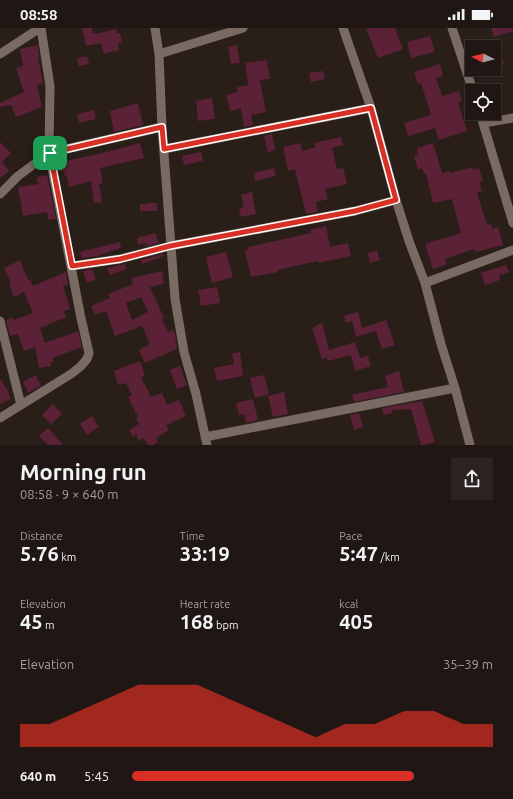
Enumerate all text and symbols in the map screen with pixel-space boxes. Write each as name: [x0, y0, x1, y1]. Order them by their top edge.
text: 08:58: [20, 6, 58, 23]
north arrow: [465, 40, 501, 76]
map controls: [465, 40, 501, 120]
button: locate: [465, 84, 501, 120]
pin: [33, 136, 67, 170]
icon: arrive: [39, 142, 61, 164]
button: share: [451, 458, 493, 500]
text: Morning run: [20, 459, 147, 484]
text: 08:58 · 9 × 640 m: [20, 487, 119, 501]
text: Distance: [20, 530, 63, 542]
text: Time: [180, 530, 204, 542]
text: Pace: [339, 530, 363, 542]
text: 5.76: [20, 542, 59, 565]
text: 33:19: [180, 542, 230, 565]
text: 5:47: [339, 542, 378, 565]
text: km: [59, 551, 76, 563]
text: /km: [378, 551, 400, 563]
text: Elevation: [20, 598, 66, 610]
text: Heart rate: [180, 598, 230, 610]
text: kcal: [339, 598, 358, 610]
text: 45: [20, 610, 43, 633]
text: 168: [180, 610, 214, 633]
text: 405: [339, 610, 373, 633]
text: m: [43, 619, 55, 631]
text: bpm: [214, 619, 238, 631]
text: Elevation: [20, 657, 74, 671]
text: 35–39 m: [443, 657, 493, 671]
text: 640 m: [20, 769, 56, 783]
text: 5:45: [84, 769, 109, 783]

